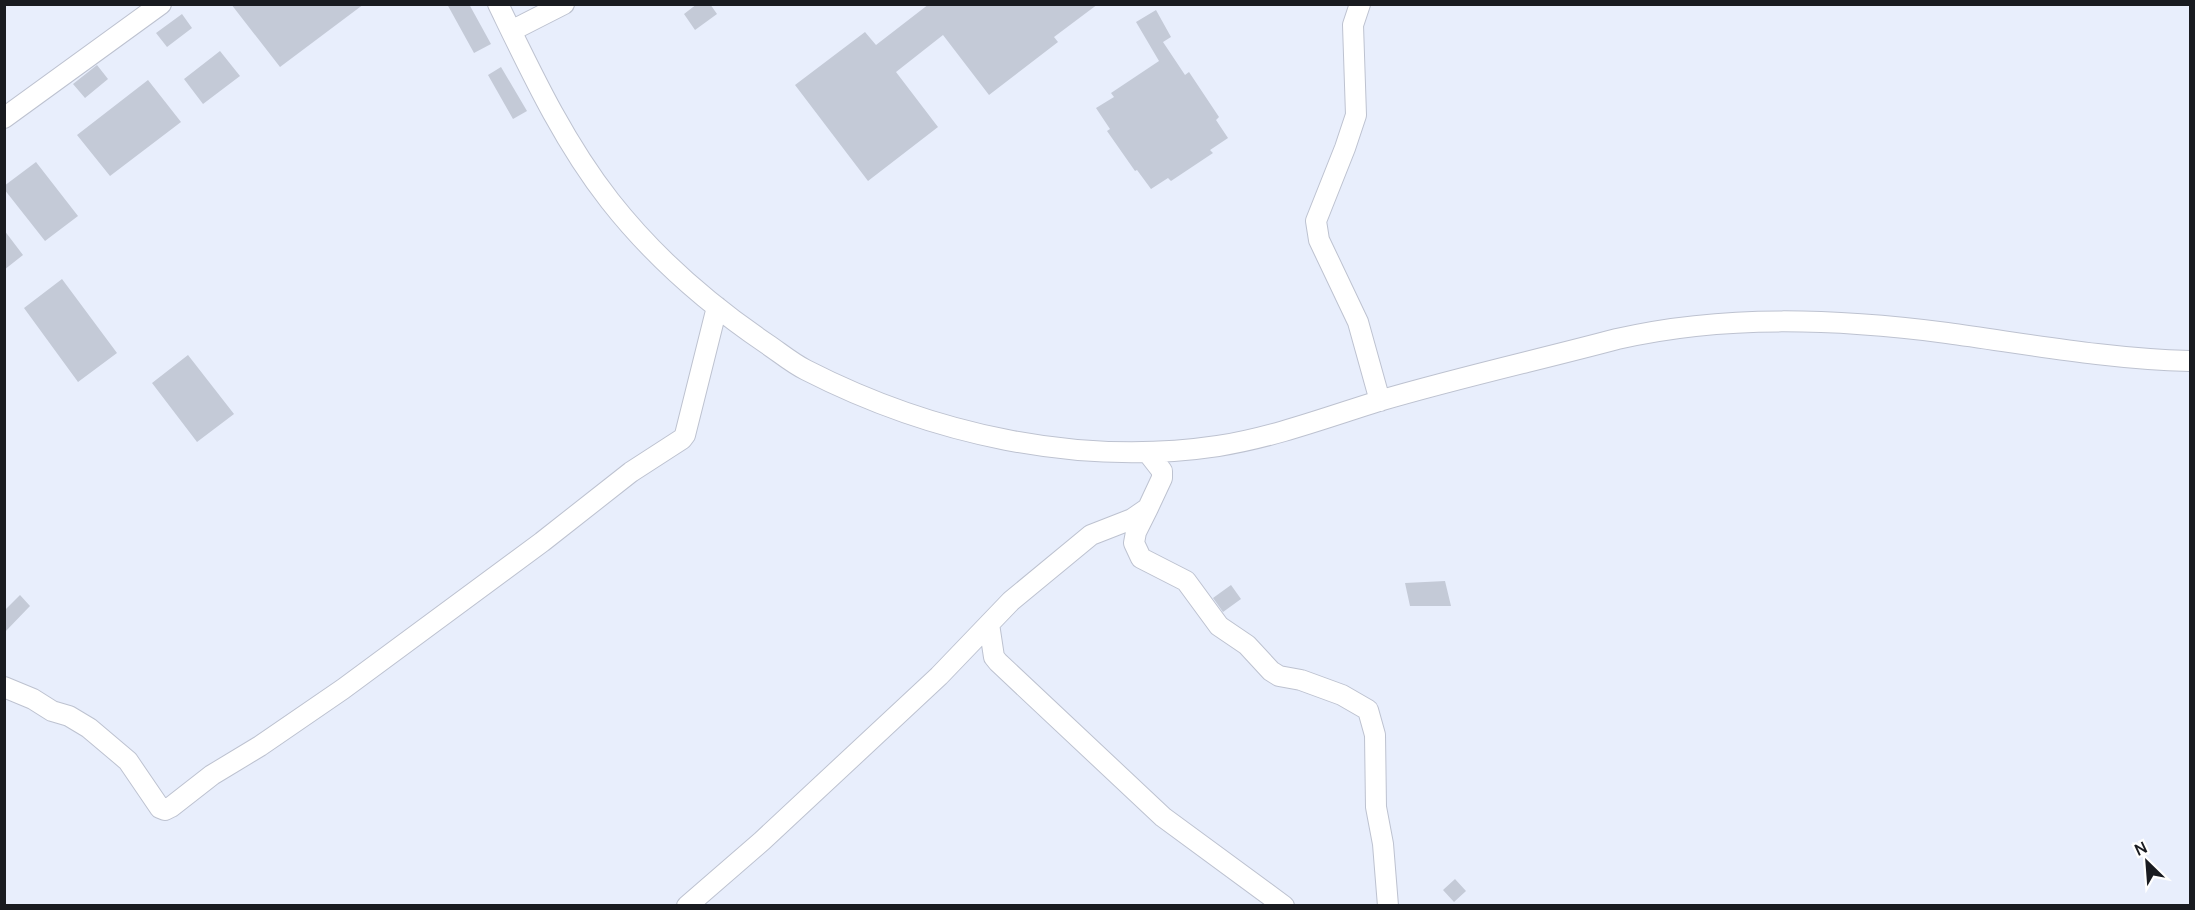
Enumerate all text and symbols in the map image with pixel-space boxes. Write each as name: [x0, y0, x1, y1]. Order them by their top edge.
north arrow: [2117, 832, 2177, 892]
text: N: [2131, 836, 2151, 861]

